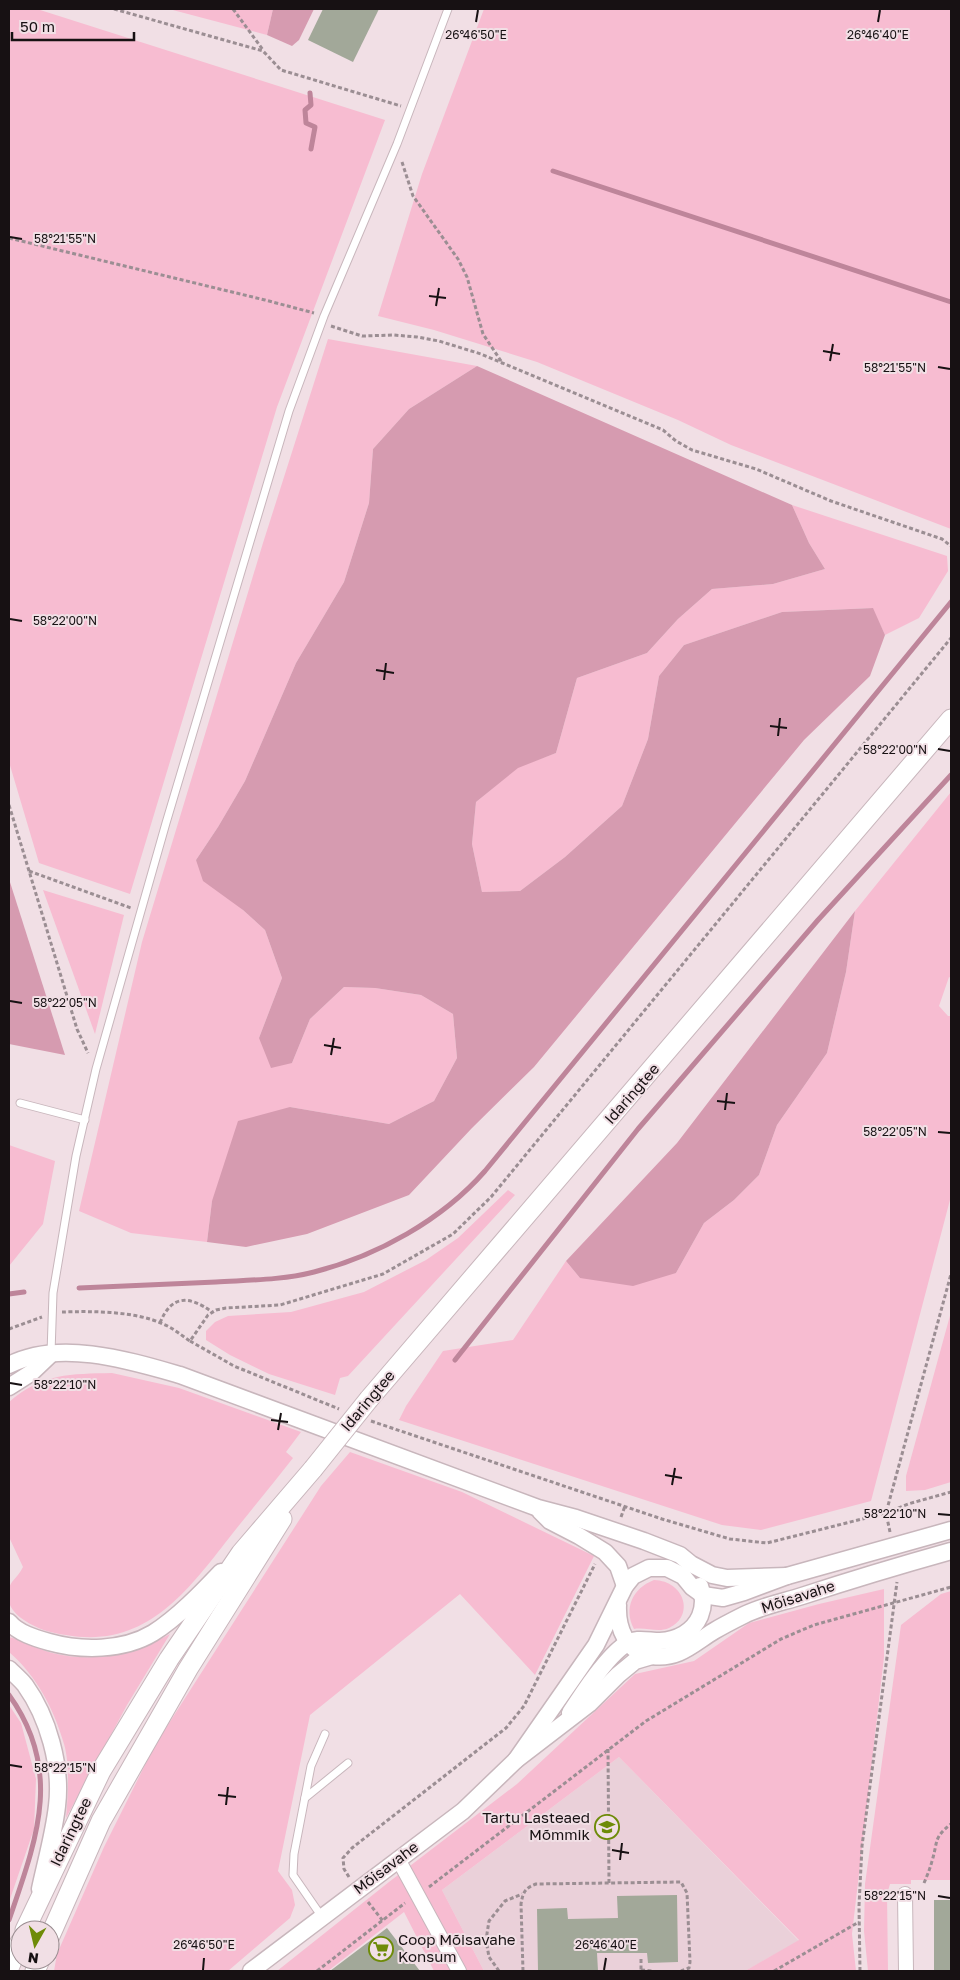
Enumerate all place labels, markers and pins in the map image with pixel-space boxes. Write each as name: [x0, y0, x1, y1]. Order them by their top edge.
place label: Tartu Lasteaed Mõmmik: [482, 1808, 591, 1843]
school or university icon: Tartu Lasteaed Mõmmik: [594, 1814, 620, 1840]
place label: Coop Mõisavahe Konsum: [398, 1930, 516, 1965]
supermarket icon: Coop Mõisavahe Konsum: [368, 1936, 394, 1962]

